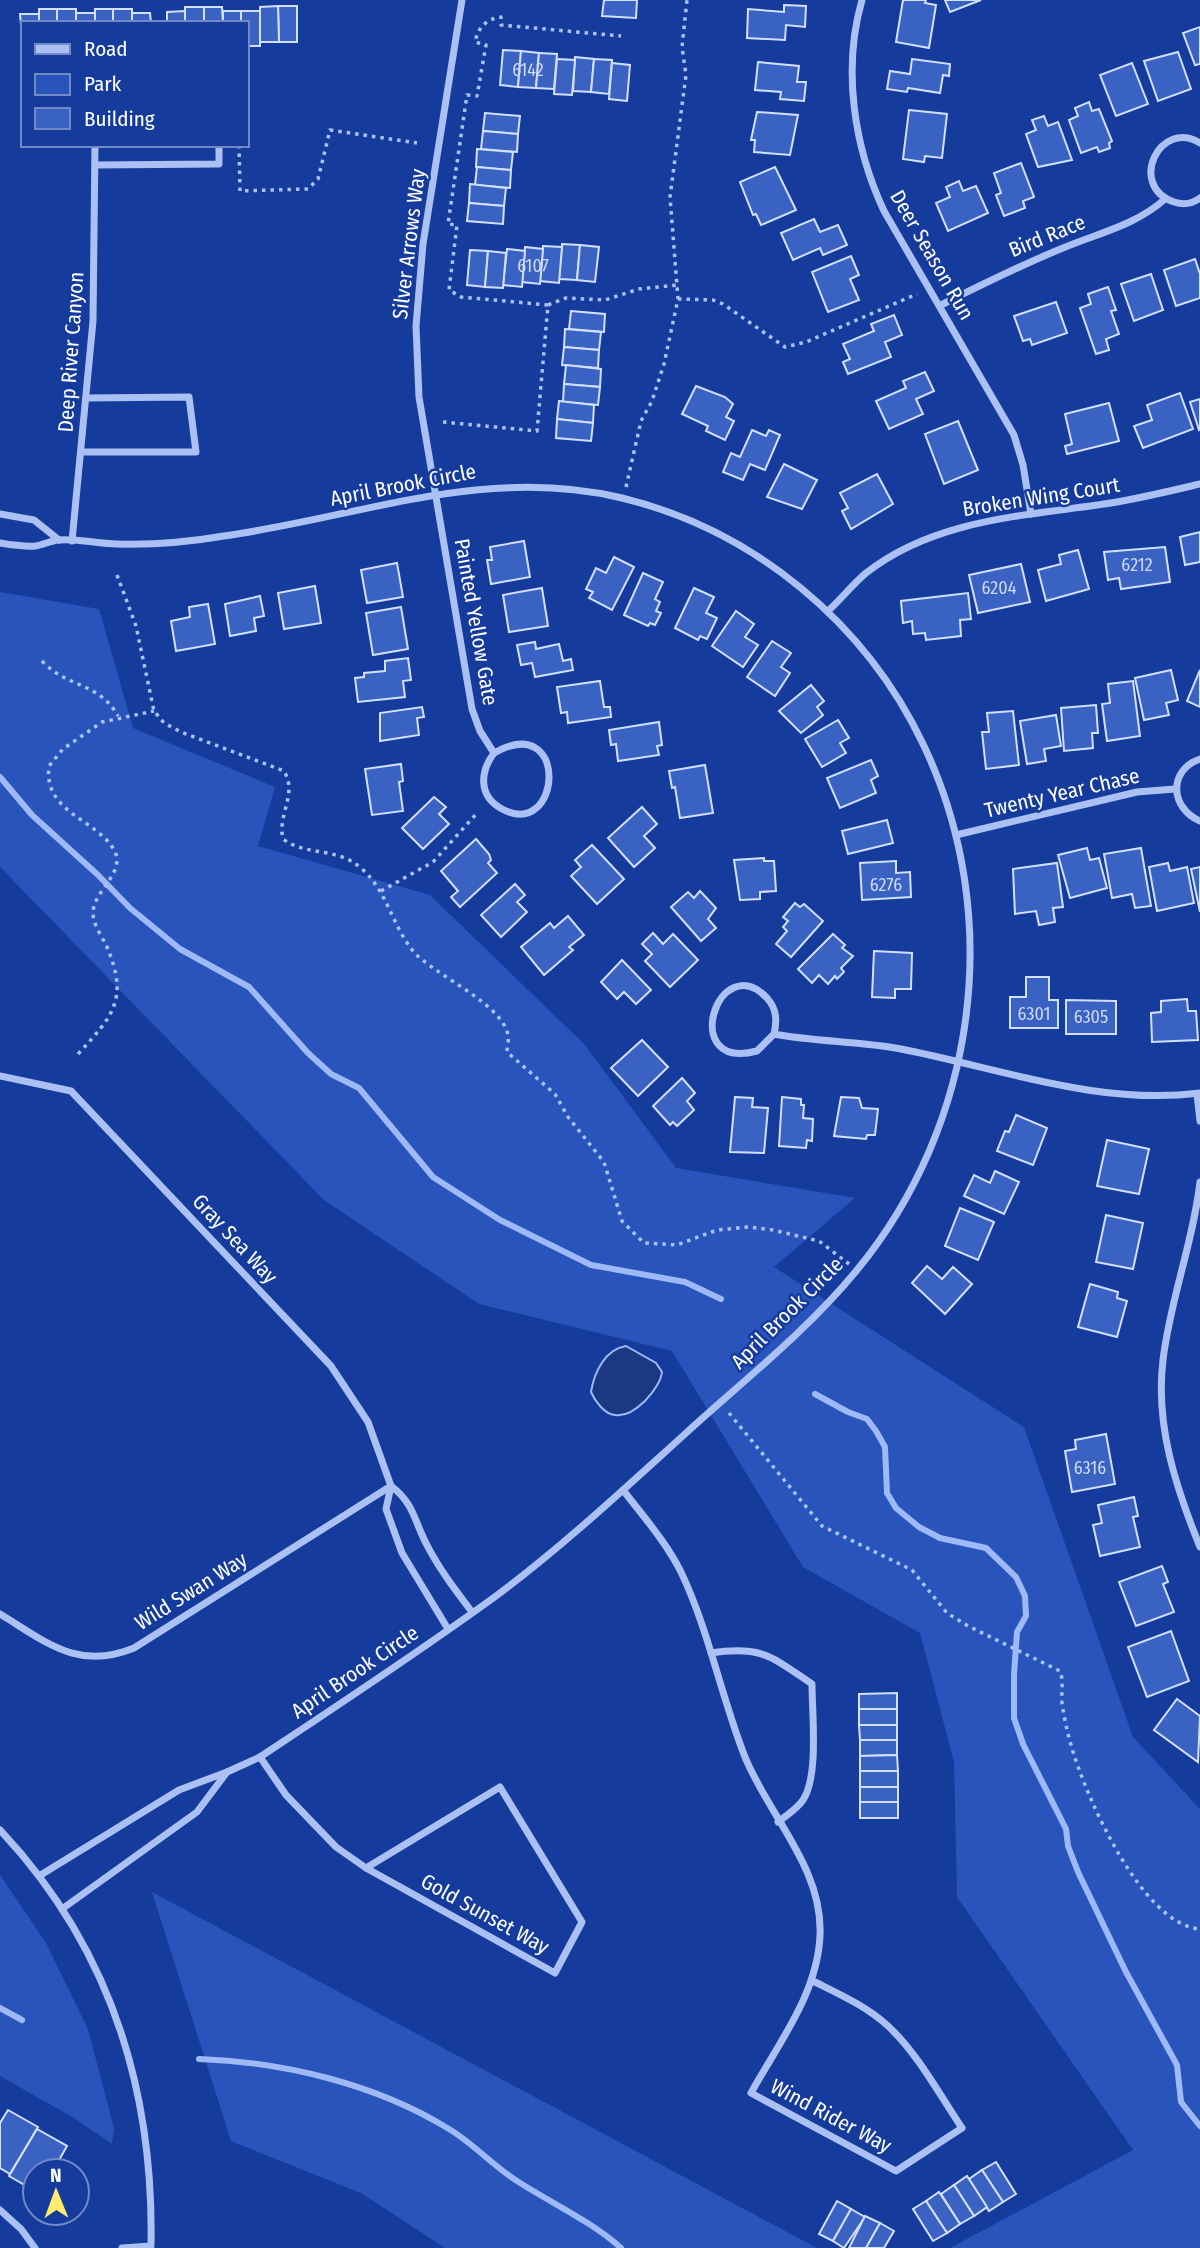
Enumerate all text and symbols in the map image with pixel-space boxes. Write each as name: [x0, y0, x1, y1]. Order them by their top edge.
legend: [21, 21, 248, 147]
text: Road: [84, 36, 128, 62]
house number: 6142: [512, 59, 544, 81]
text: Park: [84, 71, 122, 97]
text: Building: [84, 106, 155, 132]
street label: Silver Arrows Way: [387, 167, 431, 321]
street label: Deer Season Run: [884, 186, 980, 324]
street label: Bird Race: [1005, 209, 1089, 263]
house number: 6107: [517, 255, 549, 277]
street label: Deep River Canyon: [52, 271, 90, 433]
street label: April Brook Circle: [328, 458, 478, 512]
street label: Broken Wing Court: [961, 472, 1121, 522]
street label: Painted Yellow Gate: [449, 536, 503, 708]
house number: 6212: [1121, 554, 1153, 576]
house number: 6204: [982, 577, 1017, 599]
street label: Twenty Year Chase: [982, 763, 1142, 823]
house number: 6276: [870, 874, 902, 896]
house number: 6301: [1018, 1003, 1050, 1025]
house number: 6305: [1074, 1006, 1108, 1028]
street label: Gray Sea Way: [187, 1189, 284, 1290]
street label: April Brook Circle: [726, 1252, 848, 1374]
house number: 6316: [1074, 1457, 1106, 1479]
street label: Wild Swan Way: [130, 1546, 252, 1636]
street label: April Brook Circle: [286, 1620, 424, 1724]
street label: Gold Sunset Way: [416, 1868, 554, 1960]
street label: Wind Rider Way: [766, 2073, 897, 2159]
north arrow: [21, 2157, 91, 2227]
text: N: [50, 2164, 62, 2187]

